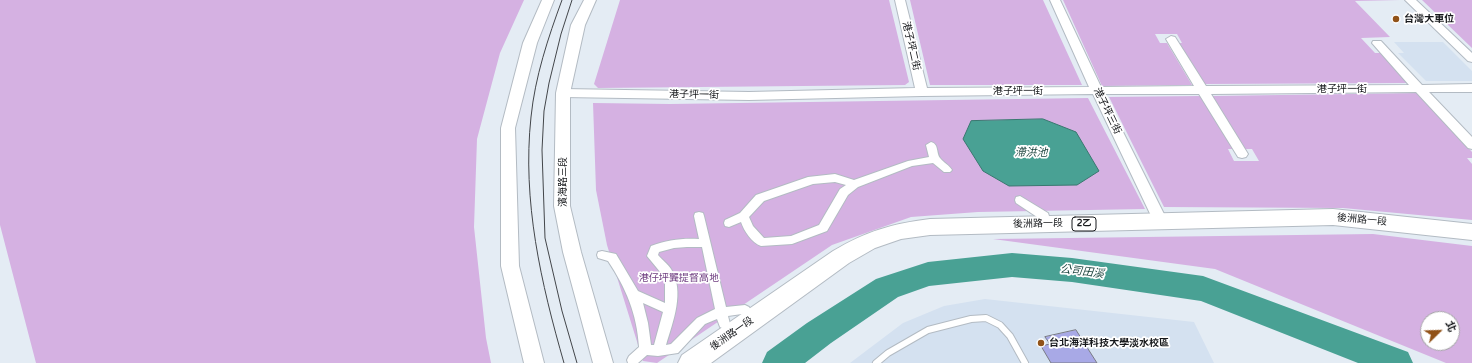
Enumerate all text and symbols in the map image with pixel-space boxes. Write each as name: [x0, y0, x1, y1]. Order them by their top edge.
place label: 台灣大車位: [1404, 13, 1454, 25]
marker: 台灣大車位: [1391, 14, 1401, 24]
street label: 港子坪二街: [900, 20, 922, 72]
street label: 港子坪一街: [1317, 83, 1367, 95]
street label: 港子坪一街: [993, 85, 1043, 97]
street label: 港子坪三街: [1091, 86, 1123, 136]
street label: 港子坪一街: [669, 89, 719, 101]
water label: 滯洪池: [1015, 146, 1047, 160]
street label: 濱海路三段: [557, 157, 569, 207]
street label: 後洲路一段: [1337, 212, 1387, 228]
road number: 2乙: [1072, 217, 1096, 231]
street label: 後洲路一段: [1013, 218, 1063, 230]
water label: 公司田溪: [1059, 263, 1105, 281]
park label: 港仔坪龔提督高地: [639, 272, 719, 284]
north arrow: [1420, 311, 1460, 351]
street label: 後洲路一段: [708, 315, 756, 353]
text: 北: [1442, 319, 1459, 334]
place label: 台北海洋科技大學淡水校區: [1049, 337, 1169, 349]
marker: 台北海洋科技大學淡水校區: [1036, 338, 1046, 348]

